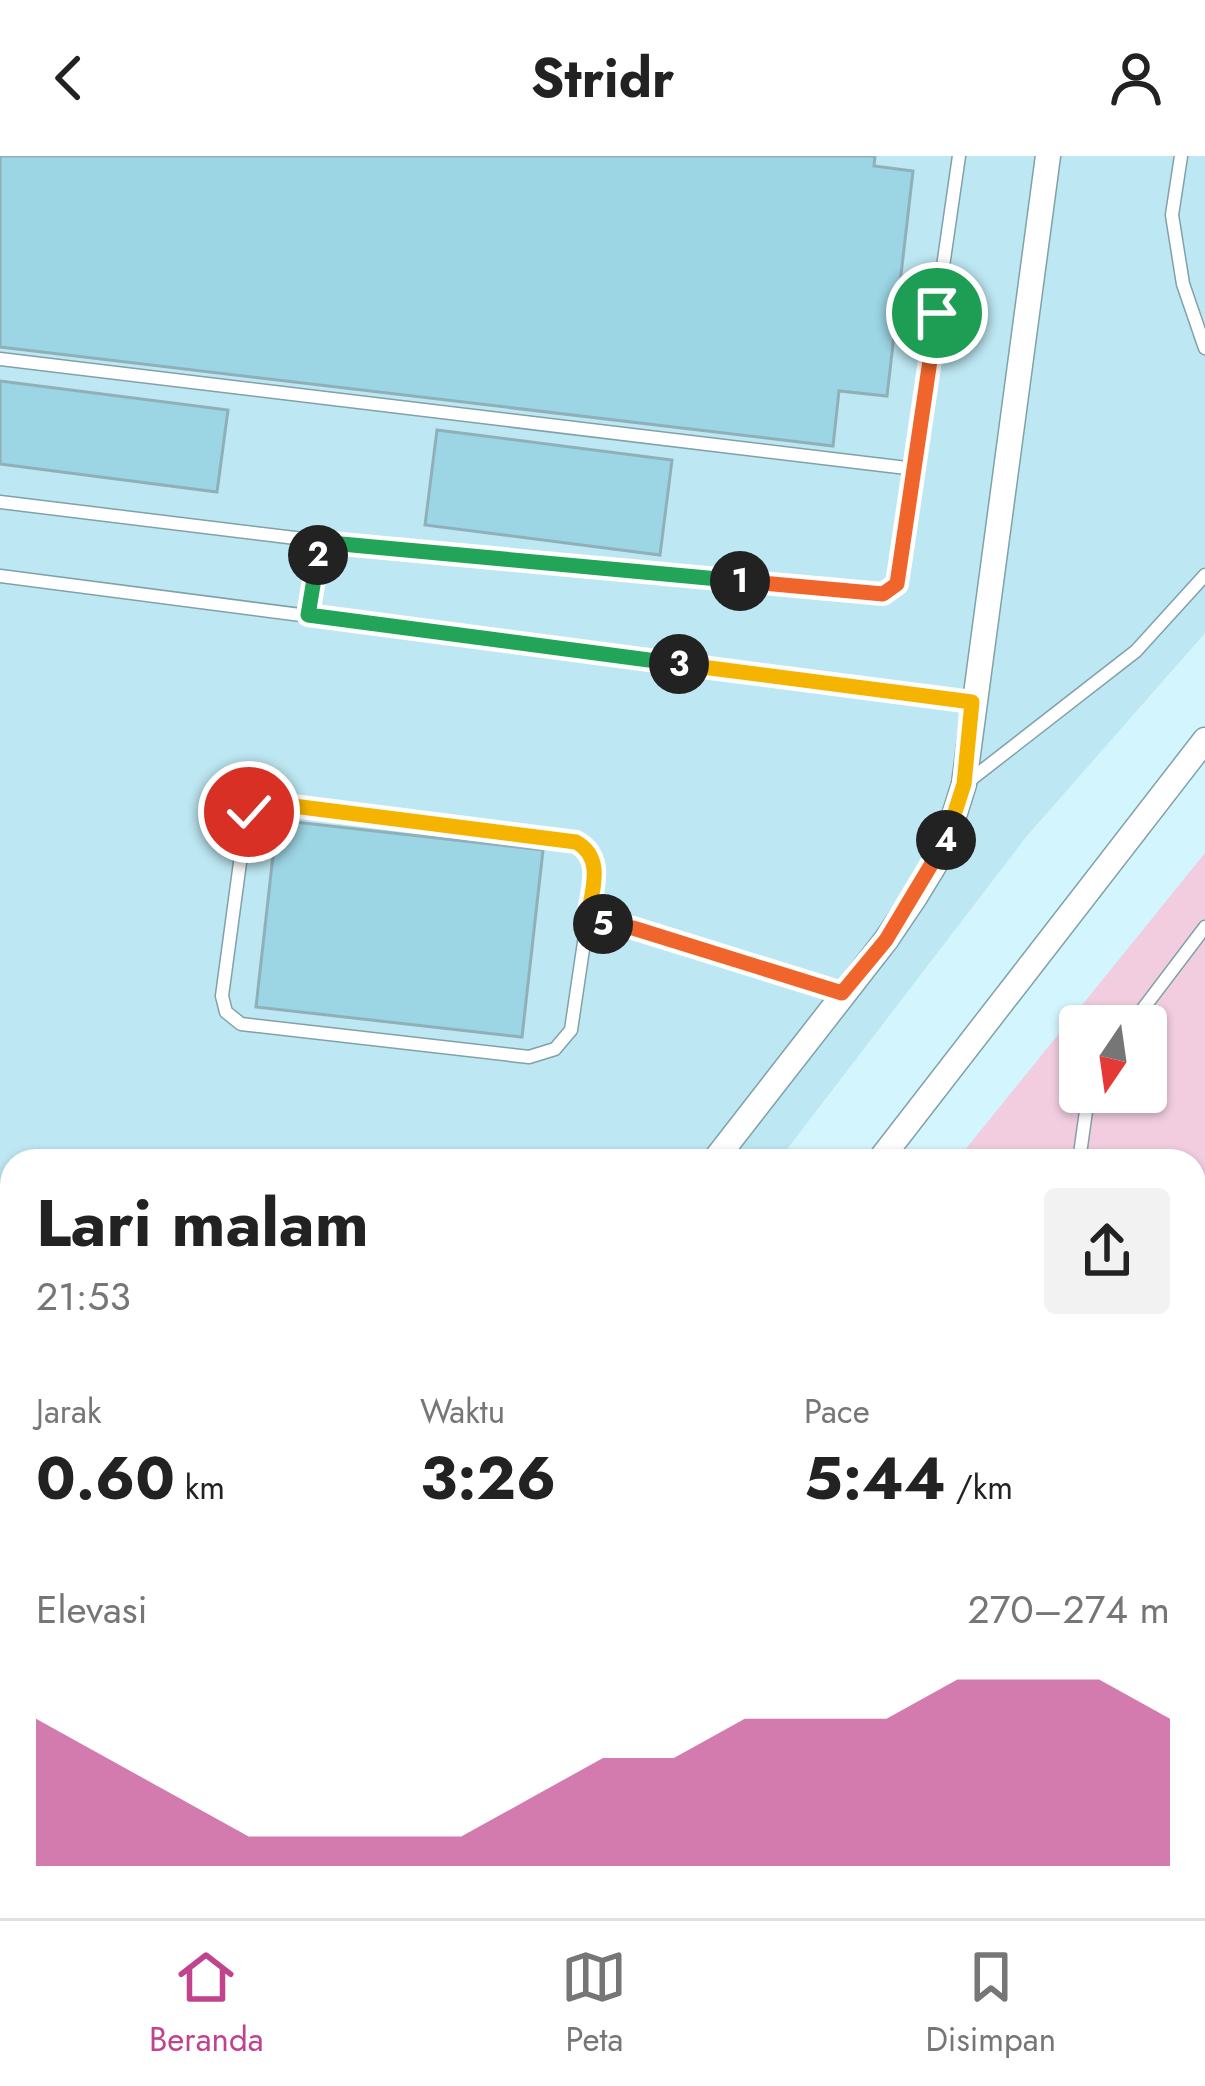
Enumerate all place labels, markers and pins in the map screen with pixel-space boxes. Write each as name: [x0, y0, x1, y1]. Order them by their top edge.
pin: [886, 262, 988, 364]
pin: 2: [288, 525, 348, 585]
pin: 1: [710, 551, 770, 611]
pin: 3: [649, 634, 709, 694]
pin: [198, 761, 300, 863]
pin: 4: [916, 810, 976, 870]
pin: 5: [573, 894, 633, 954]

